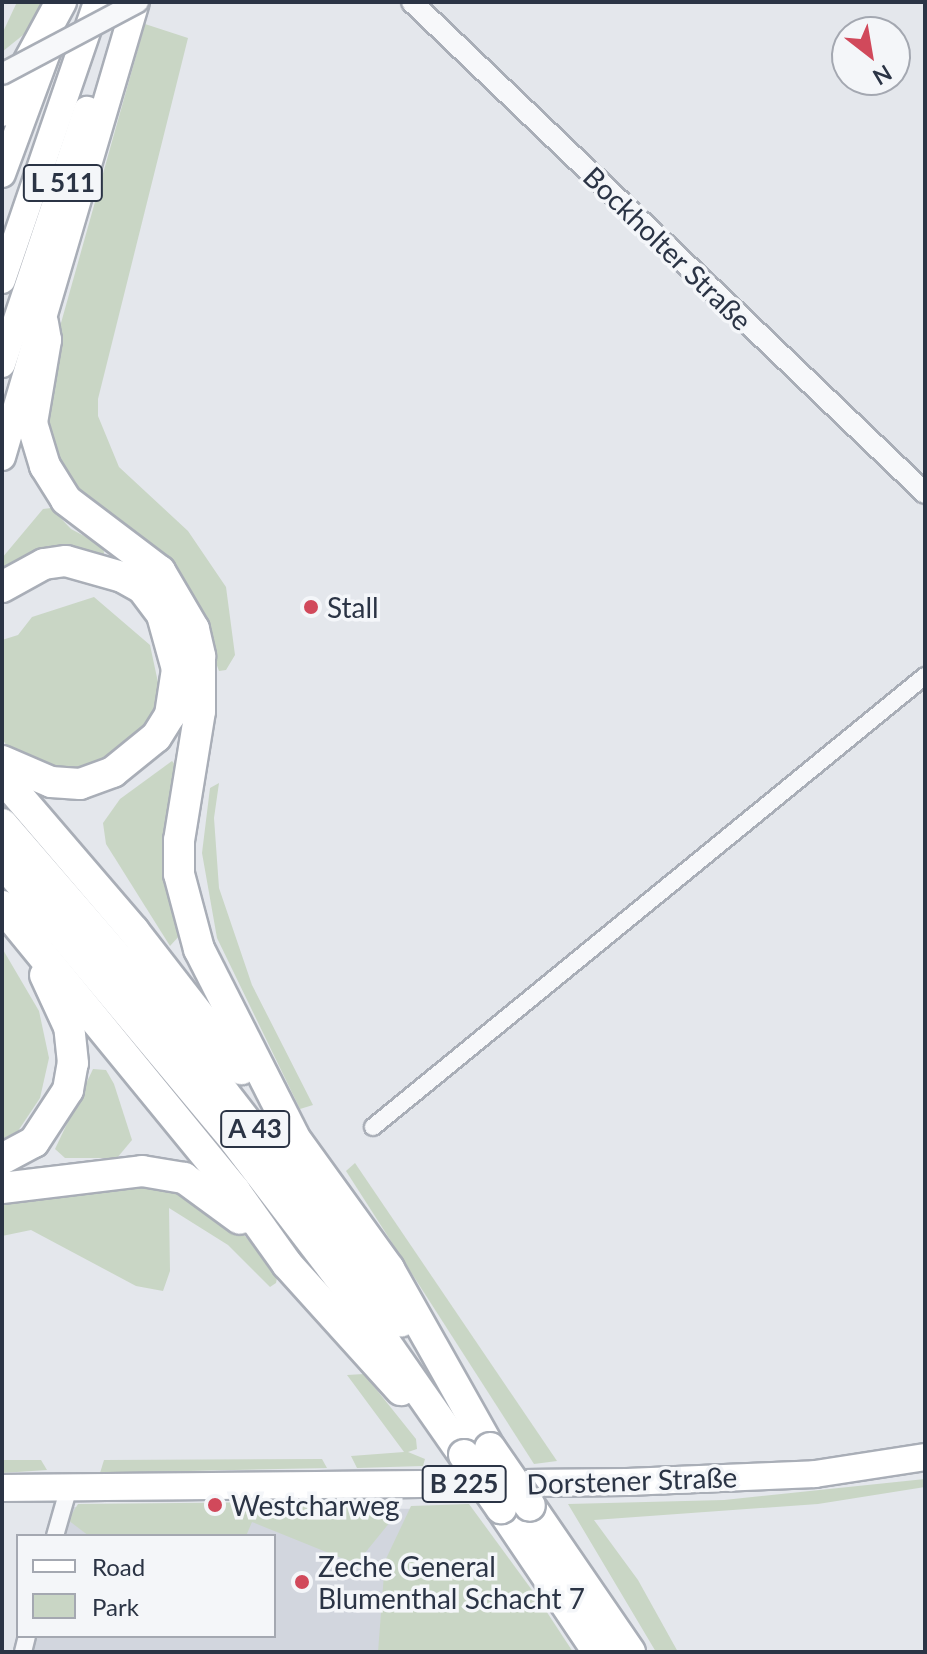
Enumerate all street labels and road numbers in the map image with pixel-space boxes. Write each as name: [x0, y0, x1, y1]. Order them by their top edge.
street label: Bockholter Straße: [577, 159, 759, 337]
road number: L 511: [21, 161, 105, 205]
road number: A 43: [219, 1107, 291, 1151]
street label: Dorstener Straße: [526, 1460, 738, 1500]
road number: B 225: [420, 1462, 508, 1506]

